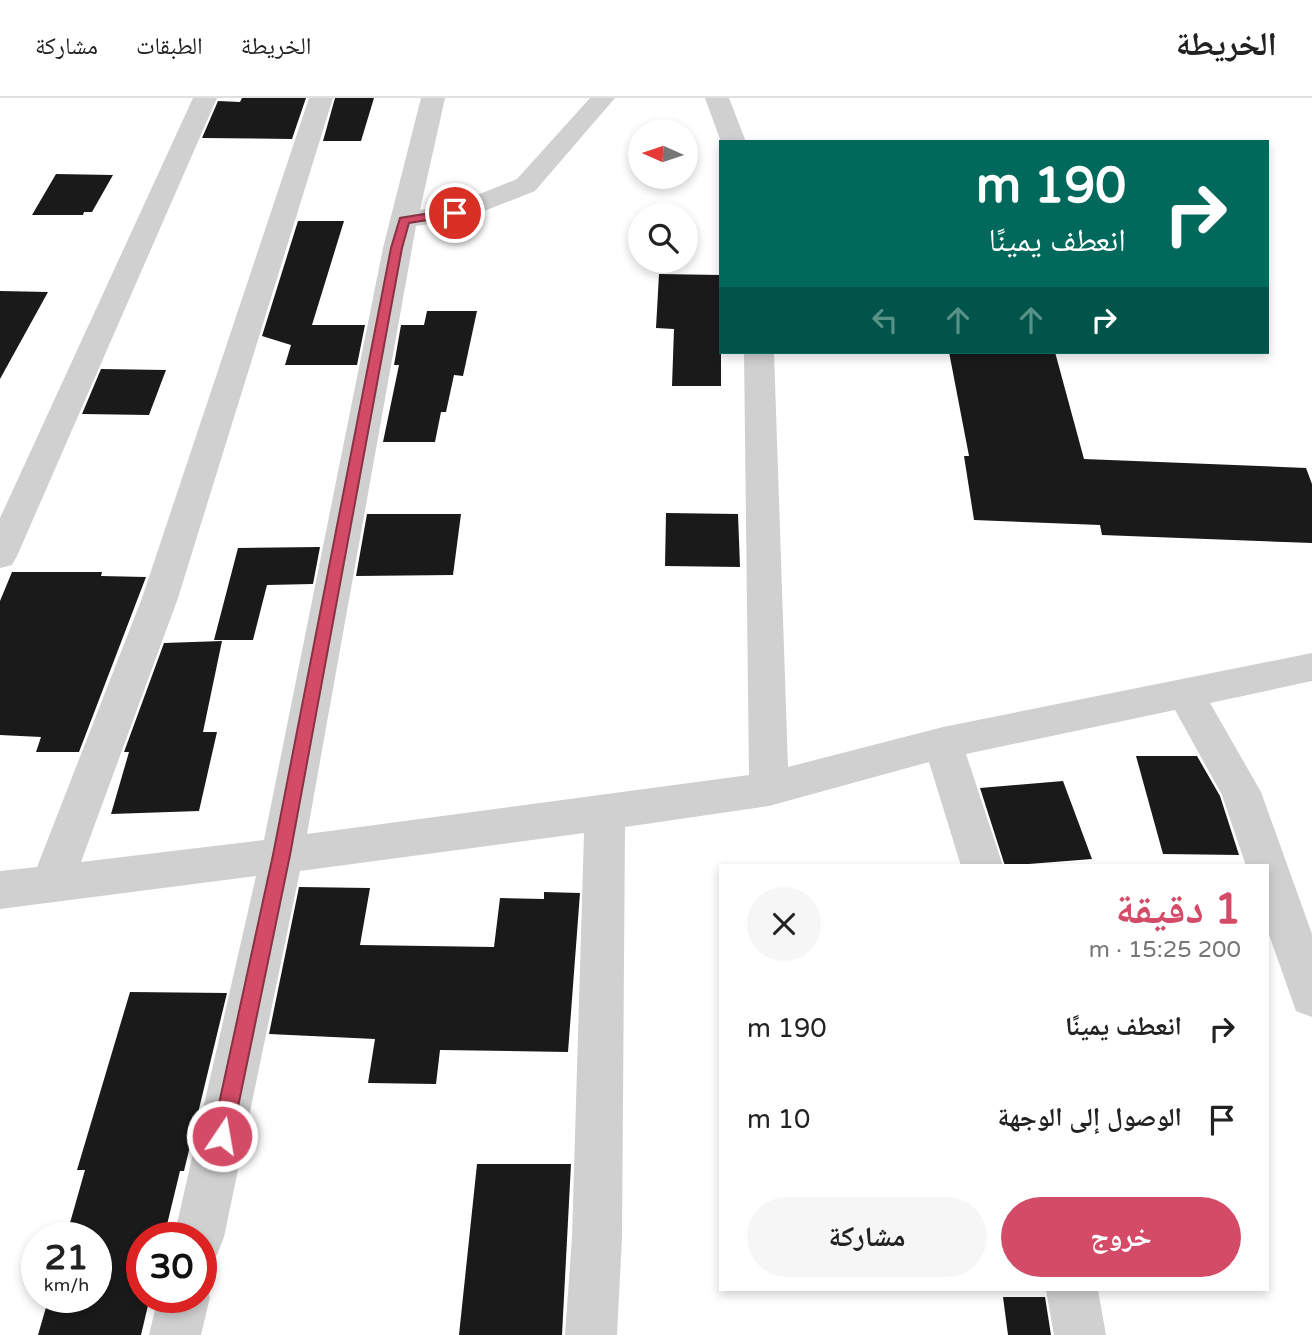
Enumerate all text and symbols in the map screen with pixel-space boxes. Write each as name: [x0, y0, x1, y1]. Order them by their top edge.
text: الخريطة: [1176, 25, 1277, 64]
text: مشاركة: [35, 32, 98, 61]
text: الطبقات: [136, 32, 203, 61]
text: الخريطة: [241, 32, 311, 61]
north arrow: [628, 119, 698, 189]
map controls: [628, 119, 698, 273]
text: 190 m: [976, 157, 1126, 216]
icon: right: [1150, 168, 1241, 259]
pin: [425, 183, 485, 243]
icon: arrive: [436, 194, 474, 232]
button: search: [628, 203, 698, 273]
text: انعطف يمينًا: [989, 222, 1126, 260]
icon: left: [866, 301, 904, 339]
icon: ahead: [939, 301, 977, 339]
icon: ahead: [1012, 301, 1050, 339]
icon: right: [1085, 301, 1123, 339]
text: 1 دقيقة: [1115, 884, 1241, 935]
button: close: [747, 887, 821, 961]
text: 200 m · 15:25: [1089, 936, 1241, 964]
icon: right: [1203, 1010, 1241, 1048]
text: انعطف يمينًا: [1065, 1011, 1182, 1042]
text: 190 m: [747, 1013, 827, 1044]
position arrow: [185, 1099, 259, 1173]
icon: arrive: [1203, 1101, 1241, 1139]
text: الوصول إلى الوجهة: [998, 1102, 1182, 1133]
text: 10 m: [747, 1104, 810, 1135]
button: مشاركة: [747, 1197, 987, 1277]
button: خروج: [1001, 1197, 1241, 1277]
speed limit sign: 30: [126, 1222, 217, 1313]
text: 21: [45, 1237, 88, 1279]
text: km/h: [44, 1274, 89, 1296]

